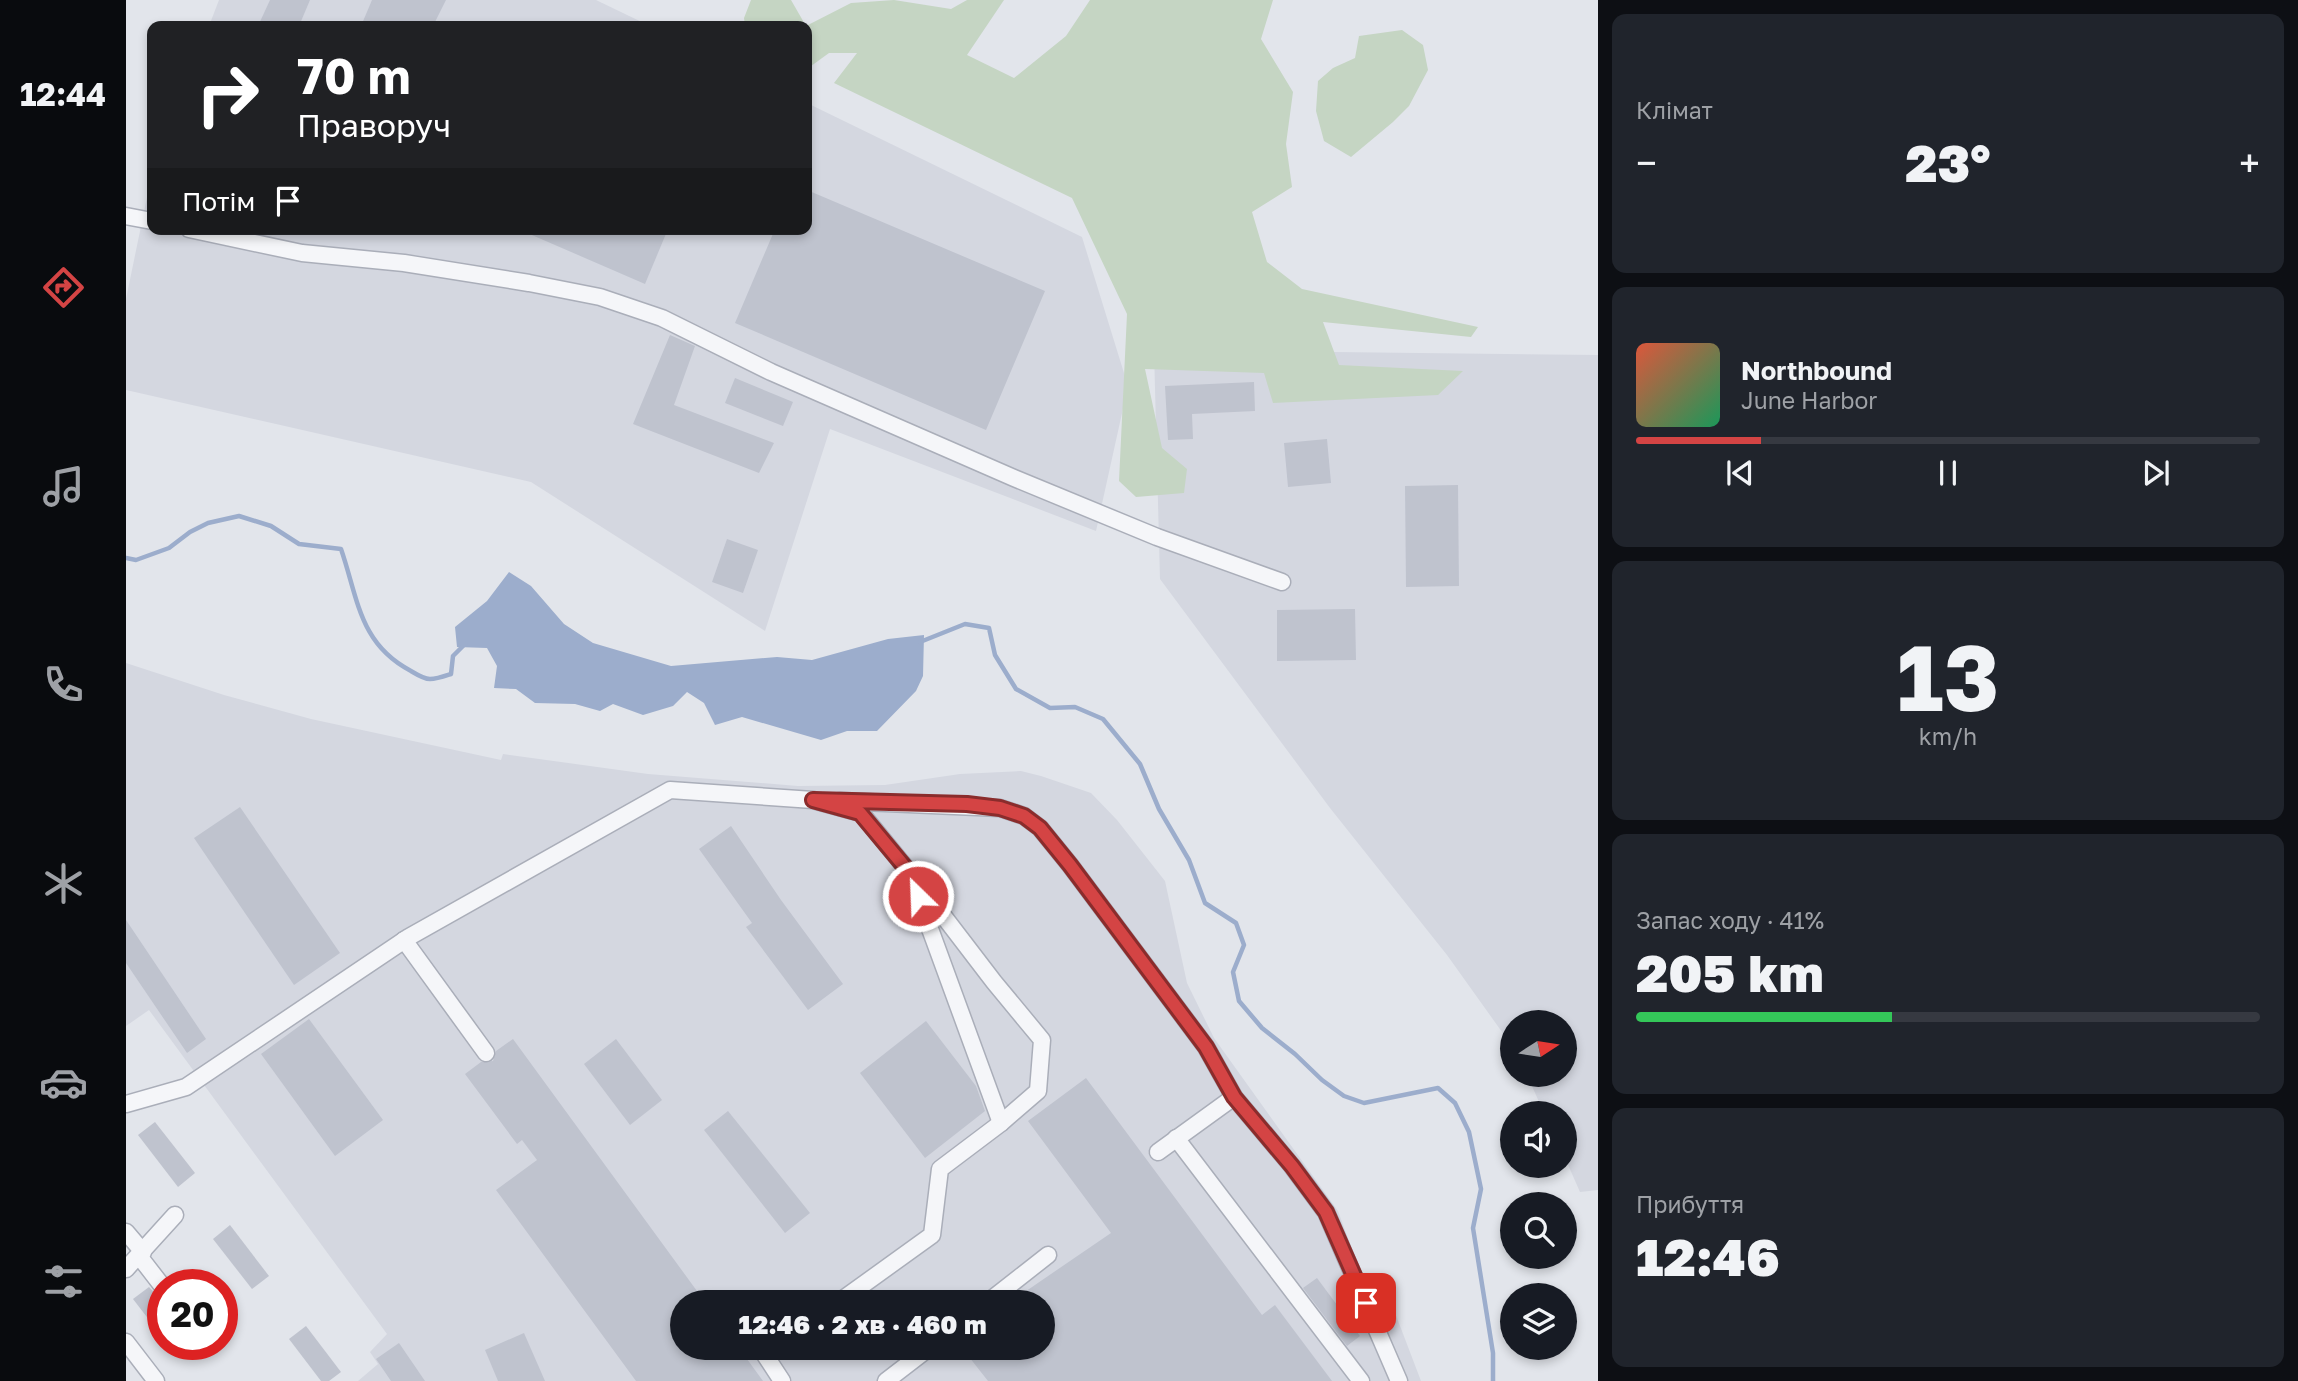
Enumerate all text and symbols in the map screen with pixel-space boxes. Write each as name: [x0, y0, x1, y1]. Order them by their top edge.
text: 70 m: [297, 46, 411, 105]
icon: right: [182, 49, 273, 140]
text: 12:44: [20, 75, 106, 113]
text: Клімат: [1636, 96, 1713, 124]
text: Праворуч: [297, 106, 451, 144]
text: 23°: [1905, 131, 1991, 193]
text: −: [1636, 140, 1657, 185]
text: +: [2239, 140, 2260, 185]
icon: arrive: [269, 182, 307, 220]
text: Потім: [182, 186, 255, 217]
icon: directions: [39, 263, 88, 312]
text: Northbound: [1741, 355, 1892, 386]
text: June Harbor: [1741, 386, 1877, 414]
icon: previous: [1721, 454, 1759, 492]
icon: pause: [1929, 454, 1967, 492]
icon: next: [2137, 454, 2175, 492]
icon: music: [39, 462, 88, 511]
text: 13: [1897, 622, 1999, 731]
icon: phone: [39, 660, 88, 709]
text: km/h: [1919, 722, 1977, 750]
icon: climate: [39, 859, 88, 908]
position arrow: [881, 859, 955, 933]
text: Запас ходу · 41%: [1636, 906, 1824, 934]
text: 205 km: [1636, 941, 1824, 1003]
north arrow: [1500, 1010, 1577, 1087]
map controls: [1500, 1010, 1577, 1360]
icon: car: [39, 1058, 88, 1107]
button: sound: [1500, 1101, 1577, 1178]
text: Прибуття: [1636, 1190, 1744, 1218]
button: search: [1500, 1192, 1577, 1269]
text: 12:46: [1636, 1225, 1780, 1287]
icon: filters: [39, 1257, 88, 1306]
speed limit sign: 20: [147, 1269, 238, 1360]
pin: [1336, 1273, 1396, 1333]
button: layers: [1500, 1283, 1577, 1360]
icon: arrive: [1347, 1284, 1385, 1322]
text: 12:46 · 2 хв · 460 m: [738, 1309, 987, 1340]

